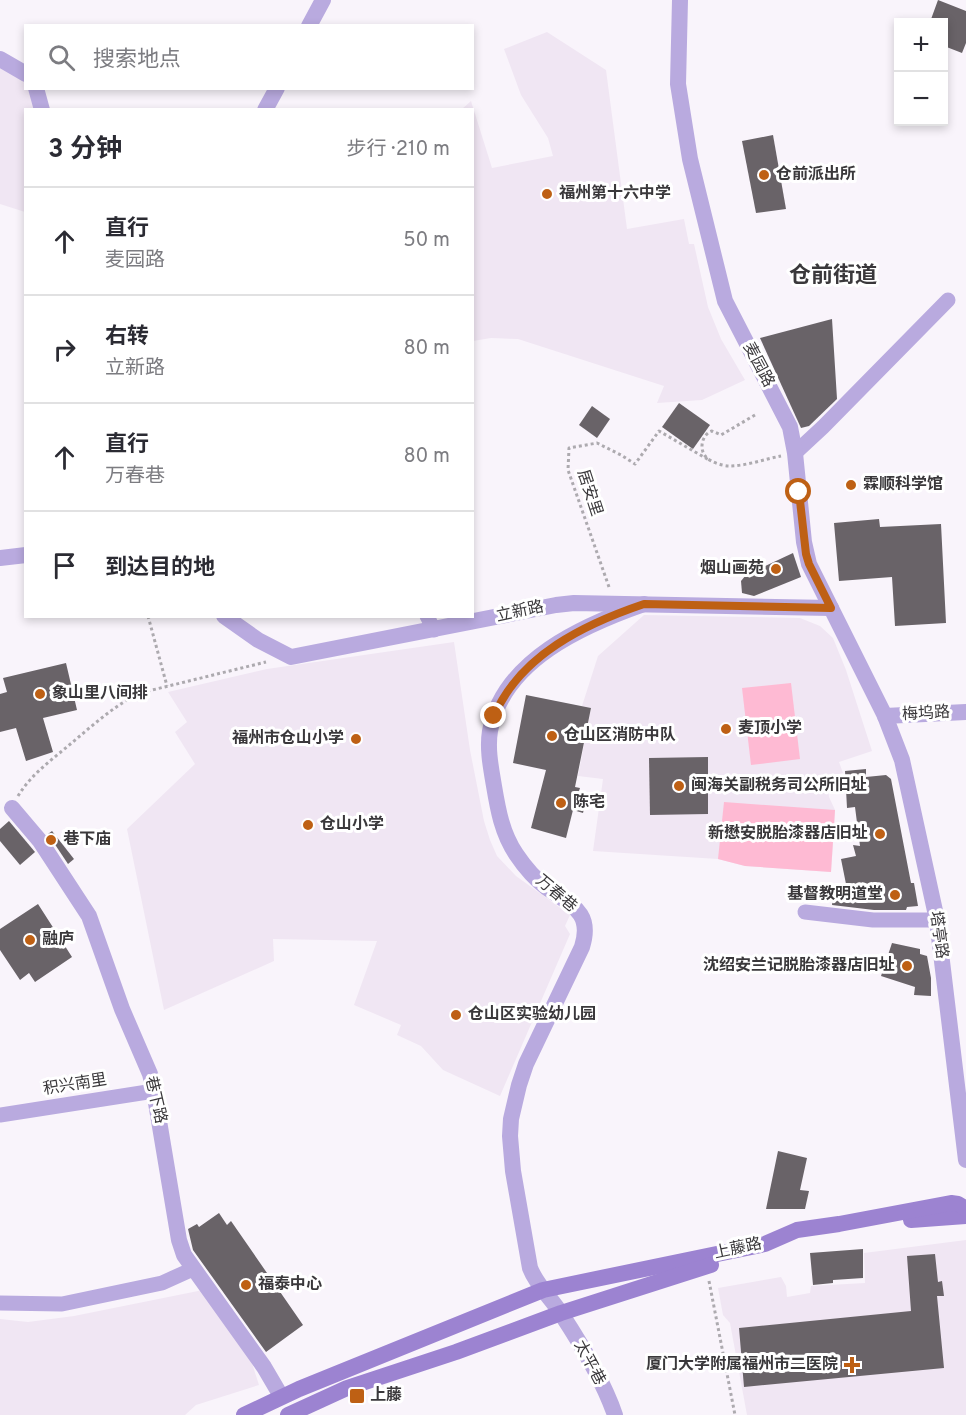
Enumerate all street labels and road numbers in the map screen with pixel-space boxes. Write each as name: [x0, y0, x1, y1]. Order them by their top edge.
street label: 麦园路: [738, 339, 778, 391]
street label: 居安里: [572, 467, 606, 519]
street label: 立新路: [494, 597, 546, 627]
street label: 梅坞路: [902, 703, 950, 725]
street label: 万春巷: [531, 871, 581, 917]
street label: 塔亭路: [925, 910, 951, 960]
street label: 积兴南里: [42, 1070, 108, 1100]
street label: 巷下路: [140, 1074, 170, 1126]
street label: 上藤路: [712, 1234, 764, 1264]
street label: 太平巷: [569, 1337, 609, 1389]

